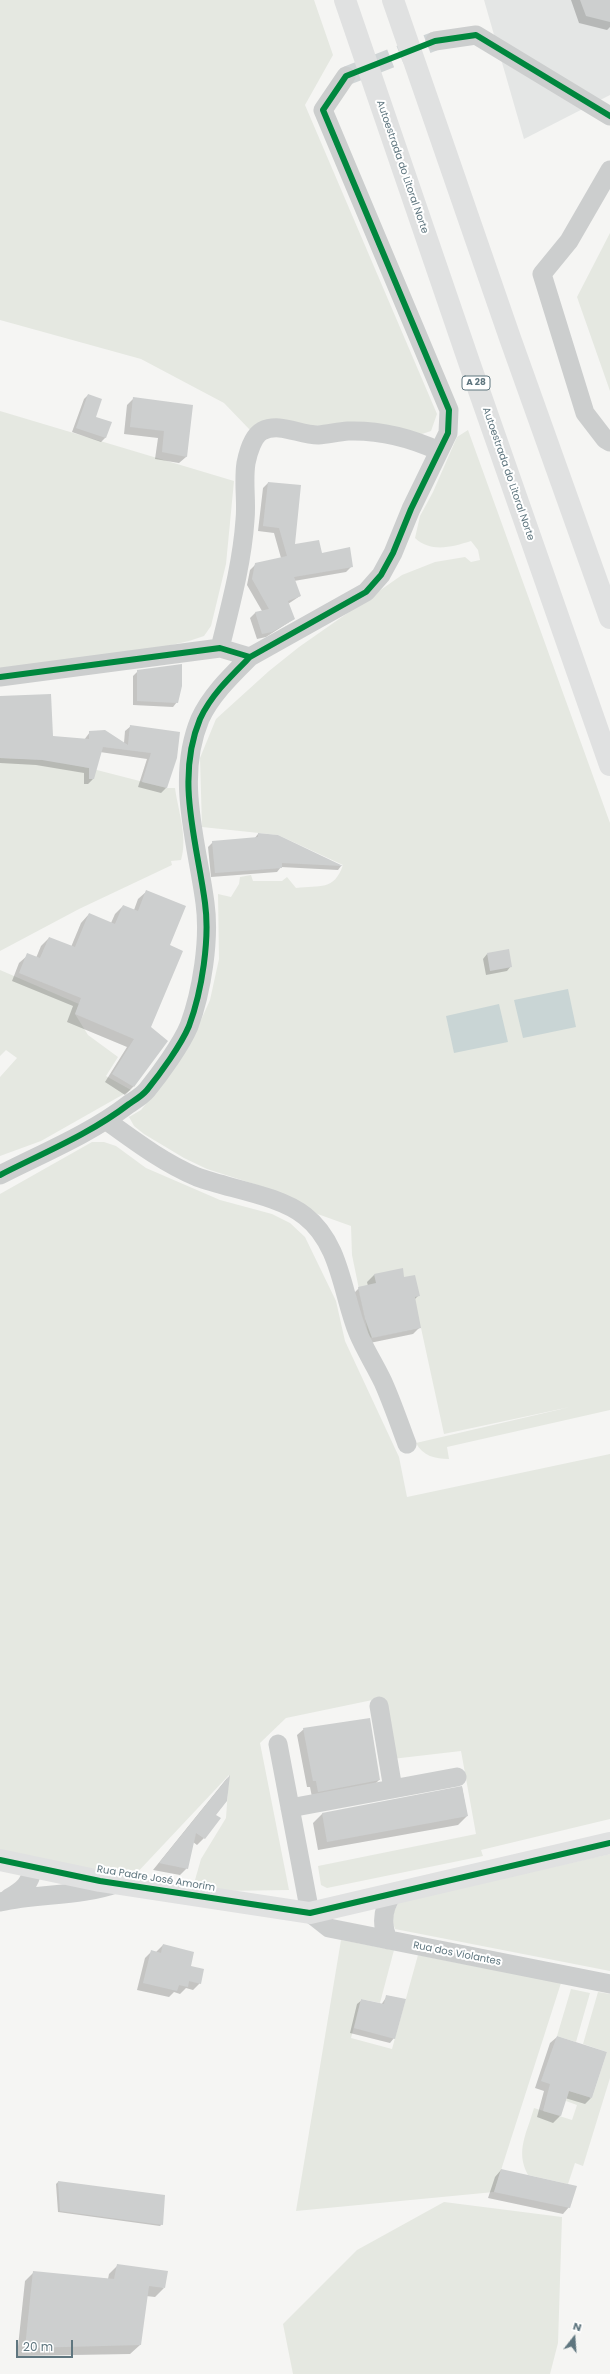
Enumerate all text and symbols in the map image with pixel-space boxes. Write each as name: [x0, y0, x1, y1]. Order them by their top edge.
street label: Autoestrada do Litoral Norte: [374, 99, 430, 235]
road number: A 28: [462, 376, 490, 390]
street label: Autoestrada do Litoral Norte: [480, 406, 536, 542]
street label: Rua Padre José Amorim: [96, 1864, 216, 1894]
street label: Rua dos Violantes: [412, 1940, 502, 1968]
north arrow: [554, 2318, 594, 2358]
text: N: [571, 2318, 584, 2335]
scale bar: [18, 2332, 75, 2358]
text: 20 m: [23, 2338, 53, 2355]

